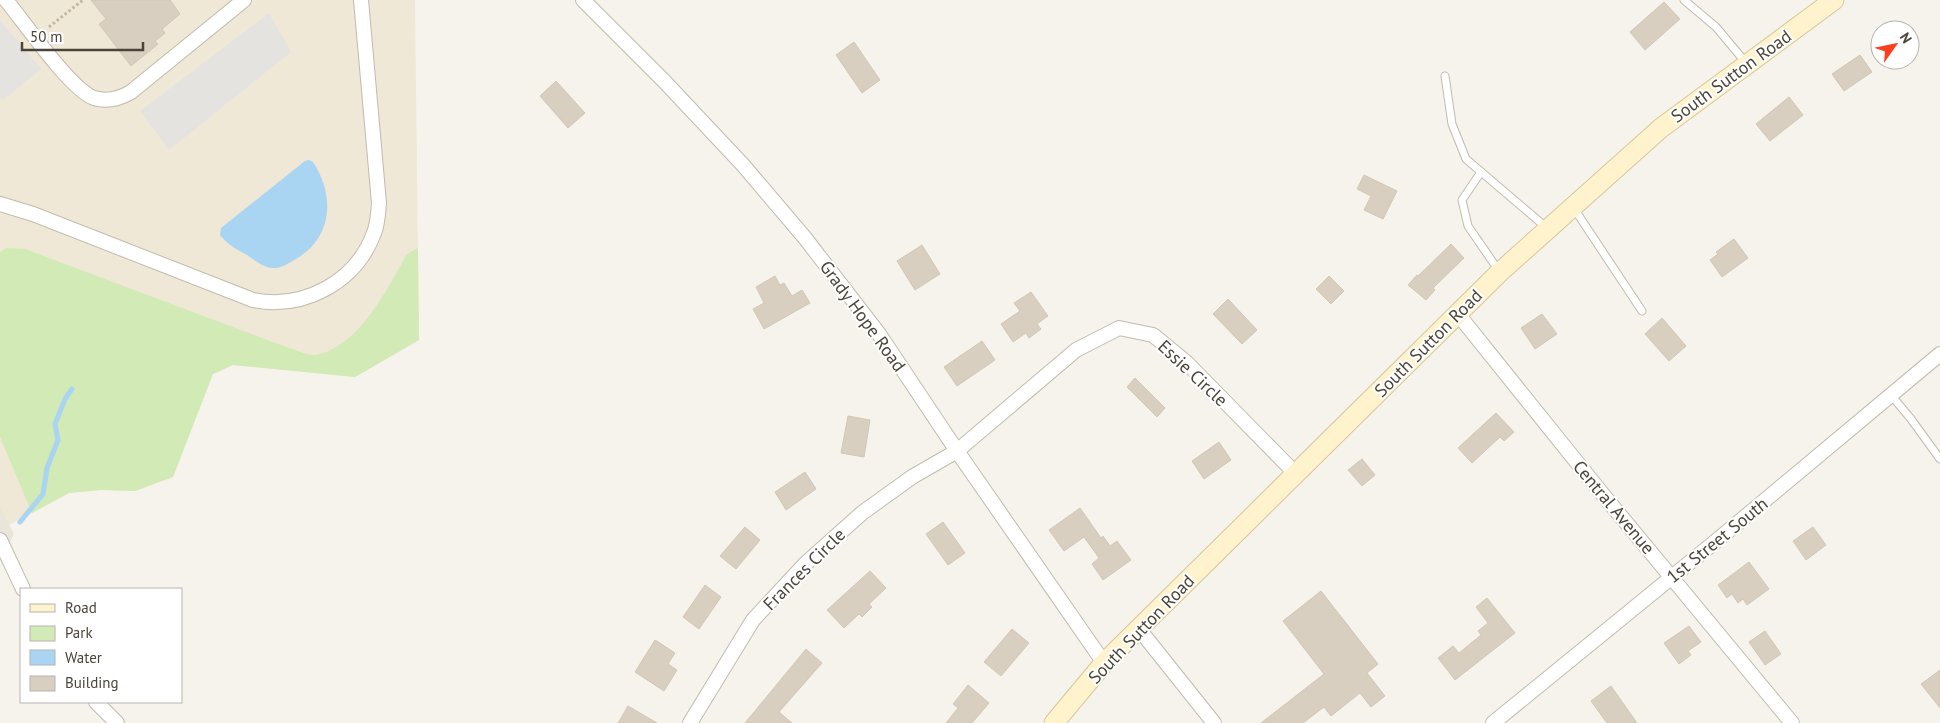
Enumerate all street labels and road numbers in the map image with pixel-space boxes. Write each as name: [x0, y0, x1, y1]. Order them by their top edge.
street label: South Sutton Road: [1666, 25, 1796, 127]
street label: Grady Hope Road: [815, 256, 911, 376]
street label: South Sutton Road: [1369, 284, 1487, 402]
street label: Essie Circle: [1153, 335, 1233, 411]
street label: Central Avenue: [1568, 455, 1660, 559]
street label: 1st Street South: [1662, 492, 1772, 588]
street label: Frances Circle: [758, 523, 850, 615]
street label: South Sutton Road: [1083, 569, 1199, 689]

